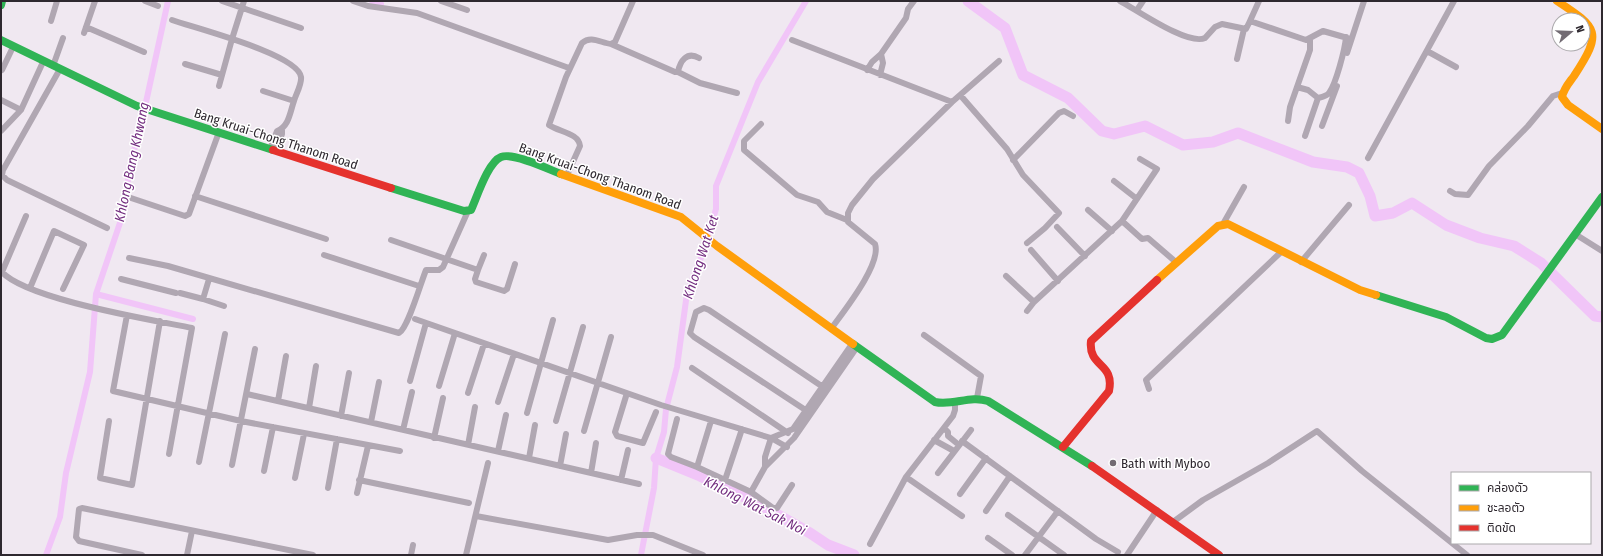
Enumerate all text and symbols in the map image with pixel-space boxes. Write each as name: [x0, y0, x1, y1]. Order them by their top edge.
north arrow: [1551, 12, 1591, 52]
text: N: [1573, 24, 1587, 34]
water label: Khlong Bang Khwang: [111, 101, 153, 223]
street label: Bang Kruai-Chong Thanom Road: [192, 105, 360, 173]
street label: Bang Kruai-Chong Thanom Road: [517, 140, 683, 212]
water label: Khlong Wat Ket: [679, 212, 723, 301]
place label: Bath with Myboo: [1121, 456, 1210, 471]
marker: Bath with Myboo: [1108, 458, 1118, 468]
legend: [1451, 472, 1591, 544]
water label: Khlong Wat Sak Noi: [701, 473, 809, 539]
text: คล่องตัว: [1487, 481, 1528, 495]
text: ชะลอตัว: [1487, 501, 1525, 515]
text: ติดขัด: [1487, 521, 1516, 535]

